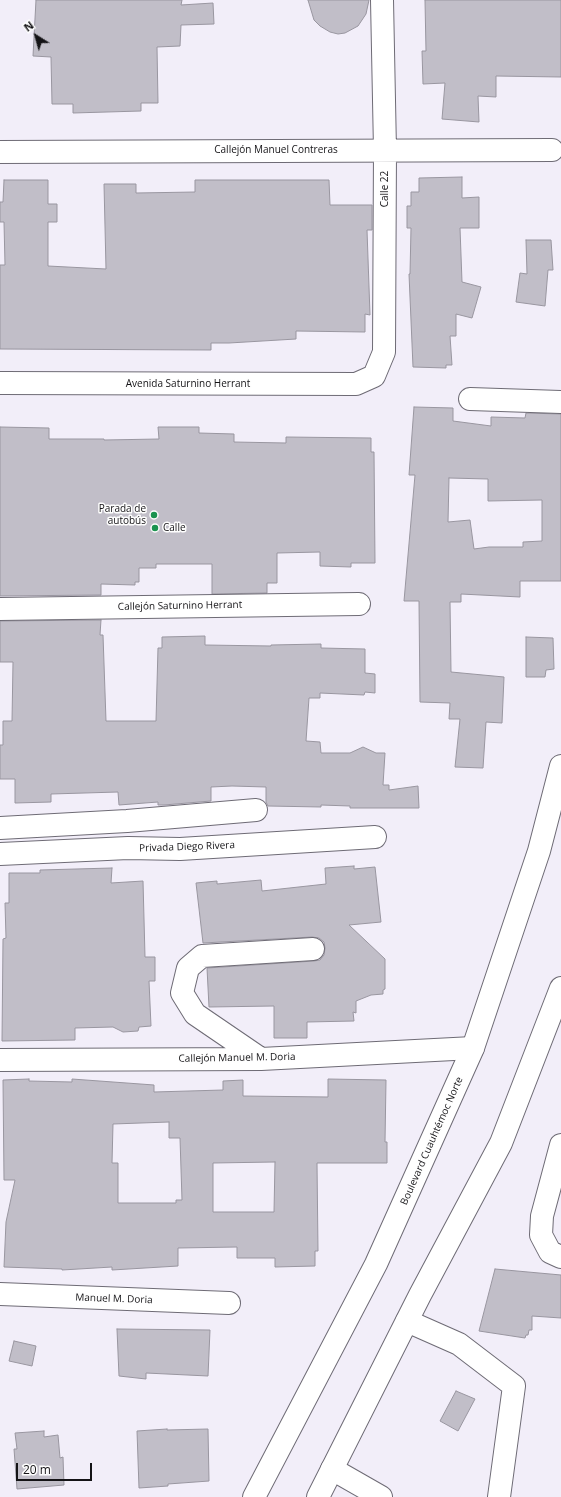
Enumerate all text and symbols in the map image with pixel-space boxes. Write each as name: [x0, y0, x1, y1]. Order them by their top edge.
north arrow: [16, 16, 56, 56]
text: N: [20, 17, 37, 35]
street label: Callejón Manuel Contreras: [214, 144, 338, 156]
street label: Calle 22: [379, 171, 391, 207]
street label: Avenida Saturnino Herrant: [126, 378, 250, 390]
place label: Parada de autobús: [99, 503, 146, 526]
marker: Parada de autobús: [149, 510, 159, 520]
place label: Calle: [163, 522, 186, 534]
marker: Calle: [150, 523, 160, 533]
street label: Callejón Saturnino Herrant: [118, 599, 242, 613]
street label: Privada Diego Rivera: [139, 839, 235, 855]
street label: Callejón Manuel M. Doria: [178, 1051, 296, 1065]
street label: Boulevard Cuauhtémoc Norte: [398, 1075, 466, 1207]
street label: Manuel M. Doria: [75, 1292, 153, 1306]
scale bar: [18, 1455, 94, 1481]
text: 20 m: [23, 1461, 51, 1478]

